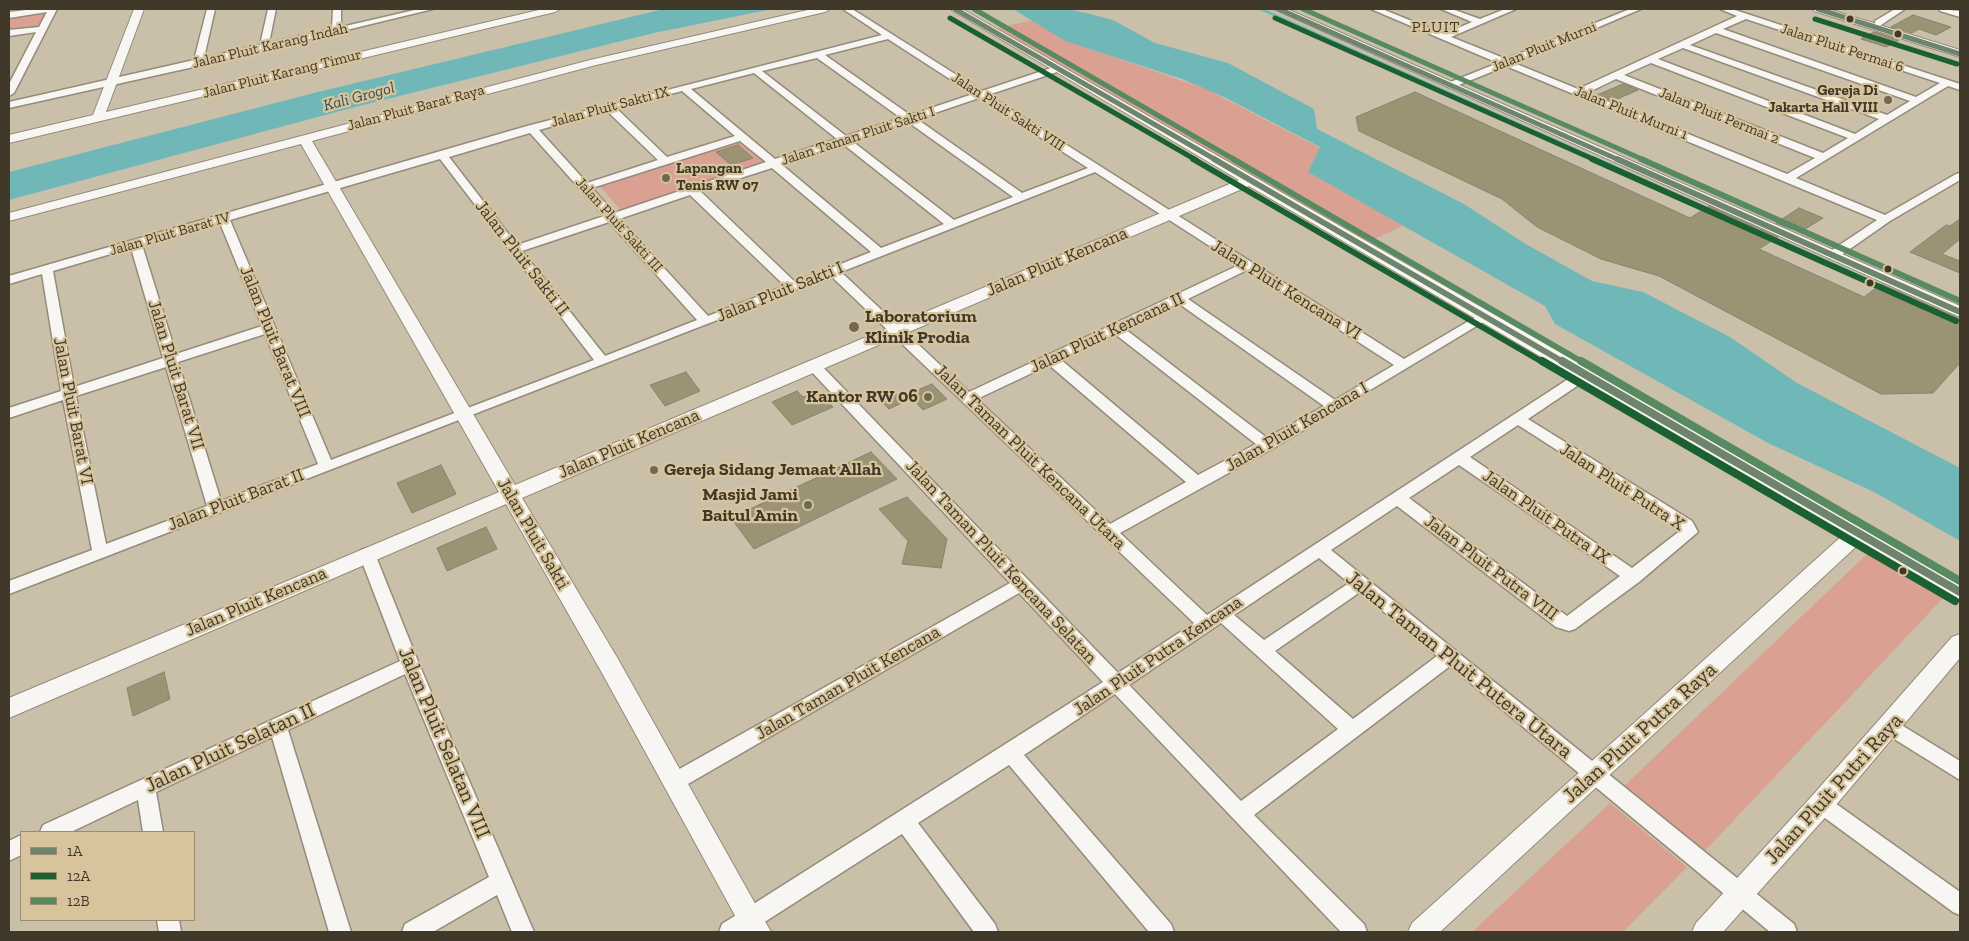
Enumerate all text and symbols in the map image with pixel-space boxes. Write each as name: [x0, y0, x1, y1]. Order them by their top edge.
unlabelled marker: [1845, 14, 1855, 24]
district label: PLUIT: [1411, 17, 1461, 37]
street label: Jalan Pluit Murni: [1489, 18, 1599, 76]
street label: Jalan Pluit Karang Indah: [190, 19, 350, 73]
street label: Jalan Pluit Permai 6: [1778, 20, 1906, 76]
unlabelled marker: [1893, 29, 1903, 39]
street label: Jalan Pluit Karang Timur: [201, 46, 363, 102]
street label: Jalan Pluit Sakti VIII: [948, 69, 1068, 155]
water label: Kali Grogol: [321, 78, 397, 116]
street label: Jalan Pluit Barat Raya: [346, 81, 486, 135]
street label: Jalan Pluit Murni 1: [1572, 82, 1690, 144]
place label: Gereja Di Jakarta Hall VIII: [1768, 82, 1878, 117]
street label: Jalan Pluit Sakti IX: [549, 83, 671, 131]
street label: Jalan Pluit Permai 2: [1656, 84, 1782, 148]
marker: Gereja Di Jakarta Hall VIII: [1882, 94, 1894, 106]
street label: Jalan Taman Pluit Sakti I: [779, 103, 937, 169]
place label: Lapangan Tenis RW 07: [676, 160, 758, 195]
marker: Lapangan Tenis RW 07: [660, 172, 672, 184]
street label: Jalan Pluit Sakti III: [572, 174, 666, 276]
street label: Jalan Pluit Sakti II: [470, 196, 574, 320]
street label: Jalan Pluit Barat IV: [108, 208, 232, 260]
street label: Jalan Pluit Kencana: [983, 222, 1131, 302]
street label: Jalan Pluit Kencana VI: [1207, 235, 1365, 345]
street label: Jalan Pluit Sakti I: [714, 257, 846, 327]
street label: Jalan Pluit Barat VIII: [235, 263, 315, 421]
unlabelled marker: [1883, 264, 1893, 274]
unlabelled marker: [1865, 278, 1875, 288]
street label: Jalan Pluit Kencana II: [1027, 288, 1187, 378]
street label: Jalan Pluit Barat VII: [143, 298, 209, 452]
place label: Laboratorium Klinik Prodia: [865, 306, 977, 348]
marker: Laboratorium Klinik Prodia: [847, 320, 861, 334]
street label: Jalan Pluit Barat VI: [48, 336, 98, 486]
street label: Jalan Taman Pluit Kencana Utara: [930, 360, 1130, 554]
street label: Jalan Pluit Kencana I: [1222, 377, 1372, 477]
place label: Kantor RW 06: [806, 386, 918, 408]
marker: Kantor RW 06: [922, 391, 934, 403]
street label: Jalan Pluit Kencana: [555, 404, 703, 484]
street label: Jalan Pluit Putra X: [1556, 439, 1688, 535]
street label: Jalan Taman Pluit Kencana Selatan: [901, 456, 1101, 668]
place label: Gereja Sidang Jemaat Allah: [664, 459, 881, 481]
street label: Jalan Pluit Barat II: [165, 464, 307, 536]
marker: Gereja Sidang Jemaat Allah: [648, 464, 660, 476]
street label: Jalan Pluit Putra IX: [1478, 465, 1614, 569]
street label: Jalan Pluit Sakti: [492, 475, 574, 593]
place label: Masjid Jami Baitul Amin: [702, 484, 798, 526]
marker: Masjid Jami Baitul Amin: [802, 499, 814, 511]
street label: Jalan Pluit Putra VIII: [1420, 511, 1562, 625]
street label: Jalan Pluit Kencana: [182, 562, 330, 642]
street label: Jalan Taman Pluit Putera Utara: [1341, 566, 1577, 764]
unlabelled marker: [1898, 566, 1908, 576]
street label: Jalan Pluit Putra Kencana: [1070, 591, 1246, 721]
street label: Jalan Taman Pluit Kencana: [752, 621, 944, 745]
street label: Jalan Pluit Selatan VIII: [392, 644, 496, 842]
street label: Jalan Pluit Putra Raya: [1558, 657, 1722, 809]
street label: Jalan Pluit Selatan II: [141, 698, 319, 798]
street label: Jalan Pluit Putri Raya: [1760, 708, 1908, 870]
legend: [20, 831, 195, 921]
text: 1A: [67, 842, 83, 860]
text: 12A: [67, 867, 90, 885]
text: 12B: [67, 892, 90, 910]

